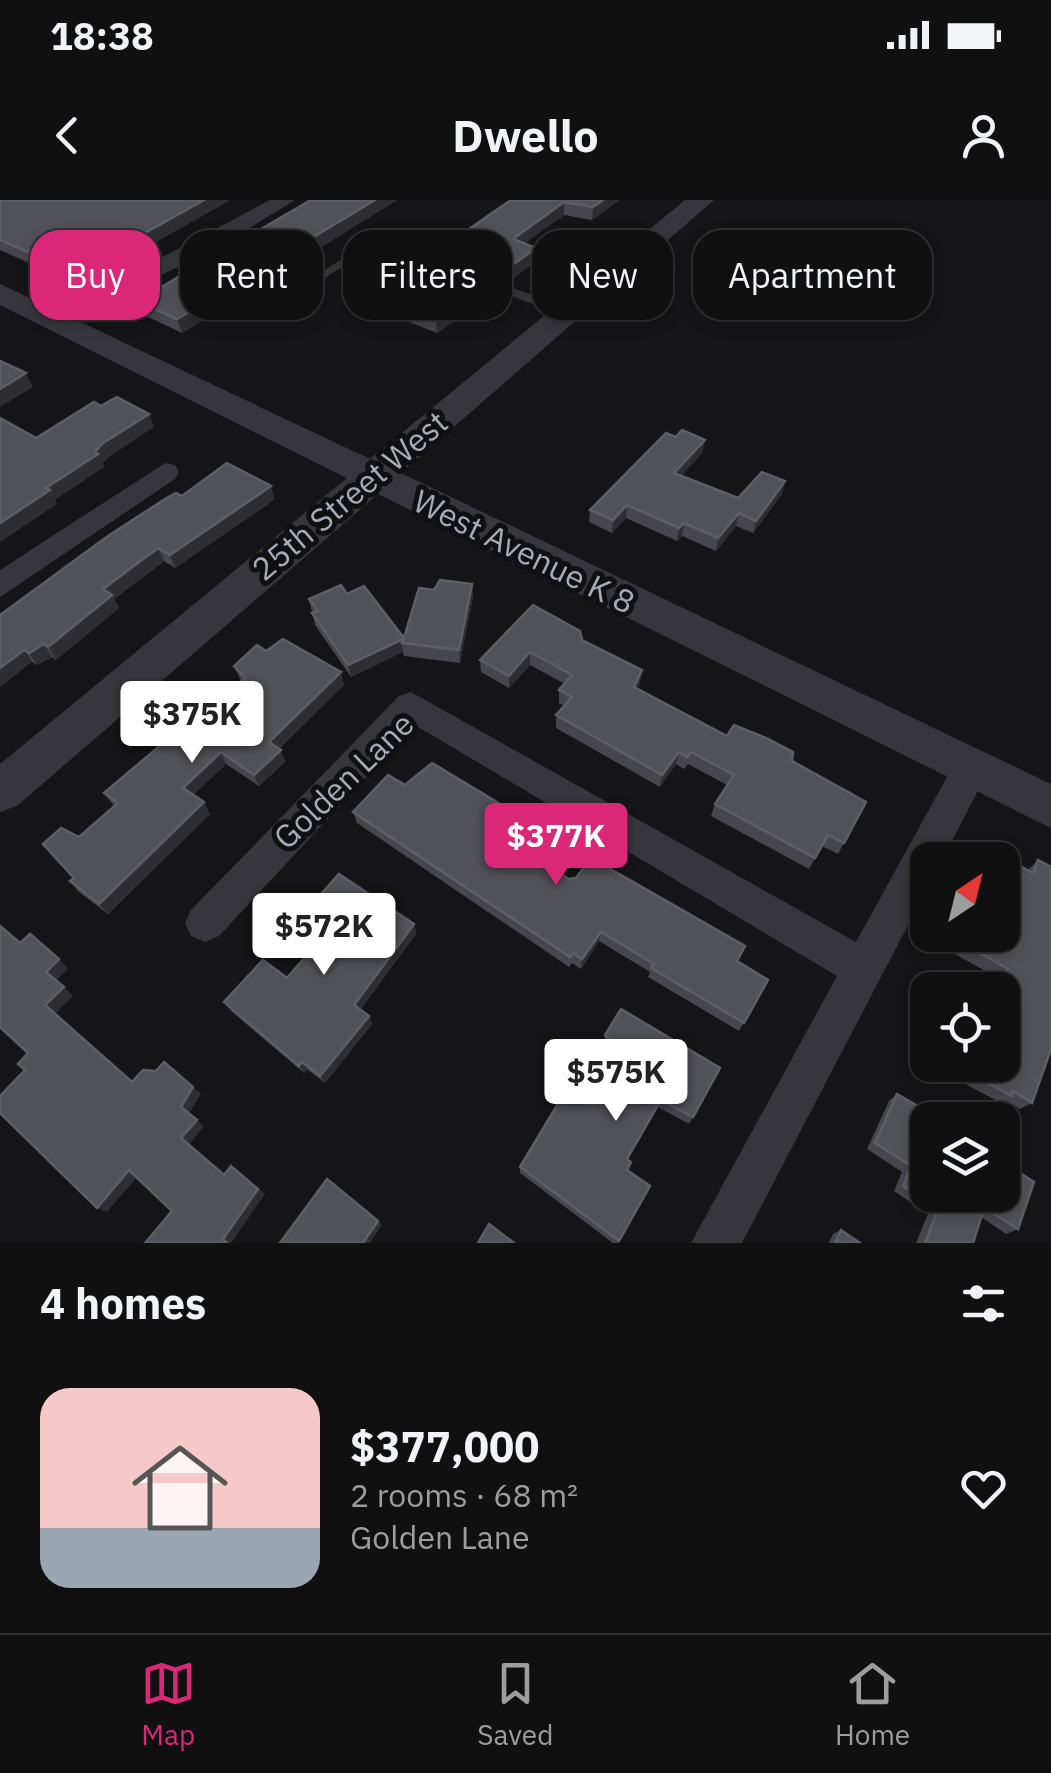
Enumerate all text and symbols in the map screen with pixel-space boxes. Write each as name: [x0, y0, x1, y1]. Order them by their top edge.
text: 18:38: [50, 11, 154, 60]
text: Dwello: [452, 106, 599, 164]
icon: back: [40, 108, 95, 163]
icon: person: [956, 108, 1011, 163]
chip: Buy: [30, 230, 160, 320]
chip: Rent: [180, 230, 323, 320]
chip: Filters: [343, 230, 512, 320]
chip: New: [532, 230, 673, 320]
chip: Apartment: [693, 230, 932, 320]
street label: 25th Street West: [243, 401, 456, 589]
street label: West Avenue K 8: [407, 479, 642, 623]
pin: $375K: [122, 681, 262, 766]
text: $375K: [142, 692, 242, 734]
street label: Golden Lane: [264, 703, 422, 858]
pin: $377K: [486, 803, 626, 888]
text: $377K: [506, 814, 606, 856]
north arrow: [910, 842, 1020, 952]
map controls: [910, 842, 1020, 1212]
pin: $572K: [254, 893, 394, 978]
text: $572K: [274, 904, 374, 946]
button: locate: [910, 972, 1020, 1082]
pin: $575K: [546, 1039, 686, 1124]
text: $575K: [566, 1050, 666, 1092]
button: layers: [910, 1102, 1020, 1212]
text: 4 homes: [40, 1276, 206, 1331]
icon: filters: [956, 1276, 1011, 1331]
text: $377,000: [350, 1419, 539, 1474]
icon: home: [120, 1428, 240, 1548]
icon: heart: [956, 1461, 1011, 1516]
text: 2 rooms · 68 m²: [350, 1474, 578, 1516]
text: Golden Lane: [350, 1516, 530, 1558]
tab: Map: [141, 1656, 196, 1753]
tab: Saved: [477, 1656, 553, 1753]
tab: Home: [835, 1656, 910, 1753]

